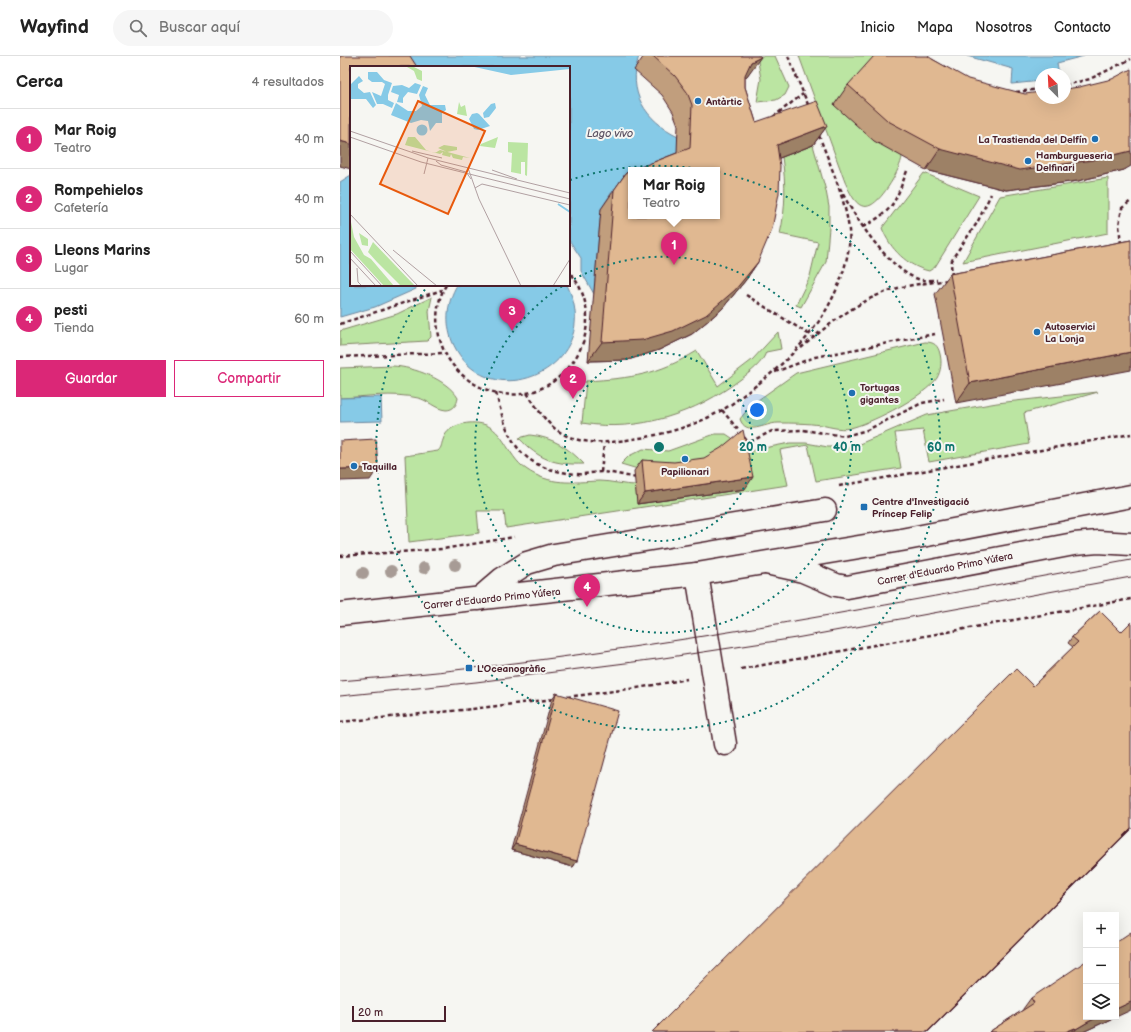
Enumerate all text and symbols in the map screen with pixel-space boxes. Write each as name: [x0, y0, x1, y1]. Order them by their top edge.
search box: [113, 10, 393, 46]
text: Wayfind: [20, 16, 89, 39]
icon: search: [127, 17, 149, 39]
text: Buscar aquí: [159, 18, 240, 37]
text: Inicio: [861, 19, 895, 36]
text: Mapa: [917, 19, 953, 36]
text: Nosotros: [975, 19, 1032, 36]
text: Contacto: [1054, 19, 1111, 36]
inset map: [350, 66, 570, 286]
north arrow: [1035, 68, 1071, 104]
text: Cerca: [16, 72, 63, 92]
text: 4 resultados: [252, 74, 324, 90]
marker: Antàrtic: [693, 96, 703, 106]
place label: Antàrtic: [705, 96, 742, 108]
text: Mar Roig: [54, 121, 117, 140]
water label: Lago vivo: [587, 127, 634, 140]
text: 1: [26, 131, 32, 147]
text: 40 m: [294, 131, 324, 147]
place label: La Trastienda del Delfín: [978, 134, 1087, 146]
marker: La Trastienda del Delfín: [1090, 134, 1100, 144]
text: Teatro: [54, 140, 91, 156]
place label: Hamburgueseria Delfinari: [1036, 150, 1113, 174]
marker: Hamburgueseria Delfinari: [1023, 156, 1033, 166]
popup: [628, 167, 720, 219]
text: Mar Roig: [643, 176, 705, 195]
text: Rompehielos: [54, 181, 143, 200]
text: 2: [25, 191, 33, 207]
text: 40 m: [294, 191, 324, 207]
text: Teatro: [643, 195, 680, 211]
text: Cafetería: [54, 200, 108, 216]
pin: 1: [661, 232, 687, 265]
text: Lleons Marins: [54, 241, 150, 260]
text: 3: [25, 251, 33, 267]
text: 50 m: [295, 251, 324, 267]
text: Lugar: [54, 260, 88, 276]
pin: 3: [499, 298, 525, 331]
text: pesti: [54, 301, 87, 320]
text: 4: [25, 311, 33, 327]
text: 60 m: [294, 311, 324, 327]
text: Tienda: [54, 320, 94, 336]
place label: Autoservici La Lonja: [1044, 321, 1095, 345]
marker: Autoservici La Lonja: [1032, 327, 1042, 337]
button: Guardar: [16, 360, 166, 397]
button: Compartir: [174, 360, 324, 397]
pin: 2: [560, 366, 586, 399]
place label: Tortugas gigantes: [860, 382, 900, 406]
marker: Tortugas gigantes: [847, 388, 857, 398]
your location: [747, 400, 767, 420]
centre of rings: [652, 440, 666, 454]
text: 20 m: [739, 440, 767, 455]
text: 40 m: [833, 440, 861, 455]
text: 60 m: [927, 440, 955, 455]
marker: Papilionari: [680, 454, 690, 464]
marker: Taquilla: [349, 461, 359, 471]
place label: Taquilla: [362, 461, 397, 473]
place label: Papilionari: [661, 466, 709, 478]
place label: Centre d'Investigació Príncep Felip: [872, 496, 969, 520]
marker: Centre d'Investigació Príncep Felip: [859, 502, 869, 512]
street label: Carrer d'Eduardo Primo Yúfera: [876, 550, 1014, 588]
pin: 4: [574, 574, 600, 607]
street label: Carrer d'Eduardo Primo Yúfera: [423, 586, 562, 612]
marker: L'Oceanogràfic: [464, 663, 474, 673]
place label: L'Oceanogràfic: [477, 663, 546, 675]
map controls: [1083, 912, 1119, 1020]
button: +: [1083, 912, 1119, 948]
button: −: [1083, 948, 1119, 984]
button: layers: [1083, 984, 1119, 1020]
scale bar: [352, 1004, 446, 1023]
text: 20 m: [358, 1006, 383, 1019]

